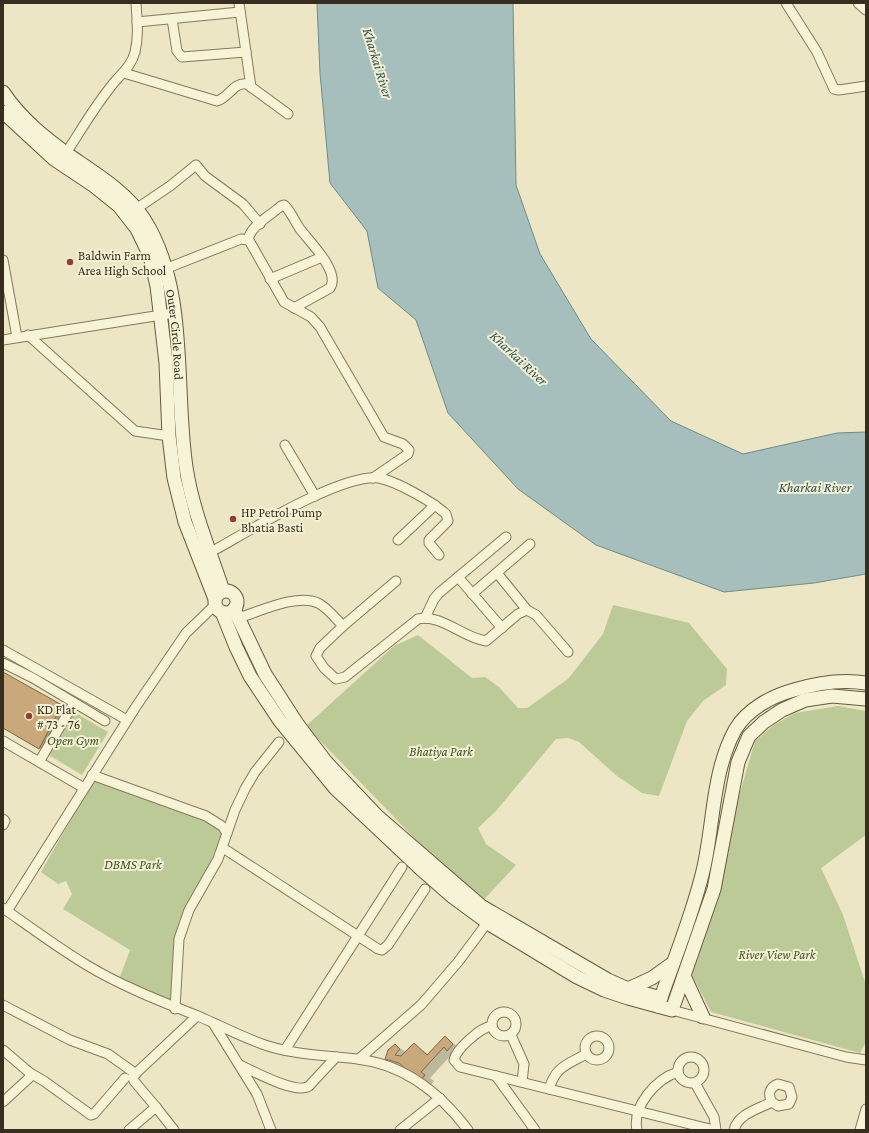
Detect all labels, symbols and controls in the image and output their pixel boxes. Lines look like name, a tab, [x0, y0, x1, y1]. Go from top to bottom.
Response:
water label: Kharkai River	[360, 26, 397, 101]
place label: Baldwin Farm Area High School	[78, 248, 167, 278]
marker: Baldwin Farm Area High School	[65, 257, 75, 267]
street label: Outer Circle Road	[163, 288, 187, 380]
water label: Kharkai River	[487, 327, 552, 389]
water label: Kharkai River	[779, 479, 852, 495]
place label: HP Petrol Pump Bhatia Basti	[241, 505, 322, 535]
marker: HP Petrol Pump Bhatia Basti	[228, 514, 238, 524]
place label: KD Flat # 73 - 76	[37, 702, 80, 732]
marker: KD Flat # 73 - 76	[24, 711, 34, 721]
park label: Open Gym	[47, 733, 99, 748]
park label: Bhatiya Park	[409, 744, 474, 759]
park label: DBMS Park	[104, 857, 163, 872]
park label: River View Park	[739, 947, 817, 962]

